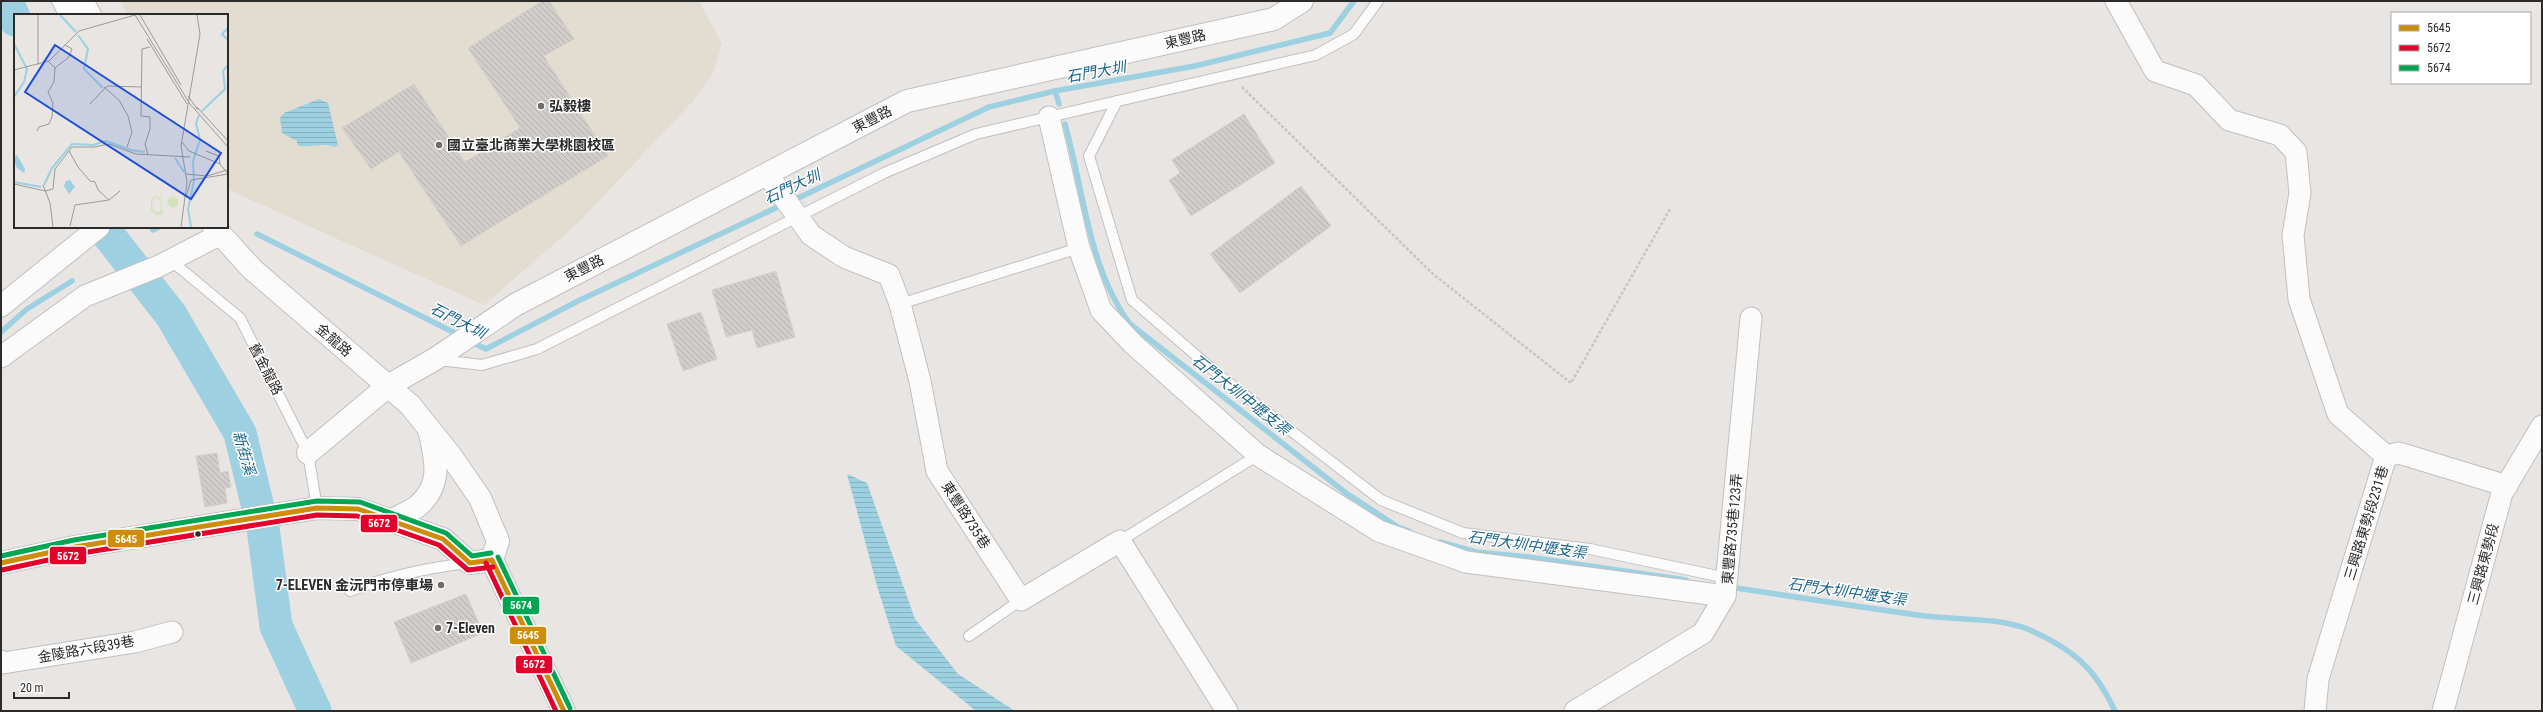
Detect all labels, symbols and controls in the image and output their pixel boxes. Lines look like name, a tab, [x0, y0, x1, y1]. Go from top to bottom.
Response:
legend	[2391, 12, 2531, 84]
inset map	[14, 14, 228, 228]
text: 5645	[2427, 21, 2451, 35]
street label: 東豐路	[1163, 26, 1207, 52]
text: 5672	[2427, 41, 2451, 55]
water label: 石門大圳	[1065, 58, 1129, 86]
text: 5674	[2427, 61, 2451, 75]
place label: 弘毅樓	[549, 98, 591, 114]
marker: 弘毅樓	[536, 101, 546, 111]
street label: 東豐路	[850, 102, 894, 136]
place label: 國立臺北商業大學桃園校區	[447, 137, 615, 153]
marker: 國立臺北商業大學桃園校區	[434, 140, 444, 150]
water label: 石門大圳	[761, 165, 825, 208]
street label: 東豐路	[562, 251, 606, 285]
water label: 石門大圳	[427, 299, 491, 344]
street label: 金龍路	[313, 320, 355, 360]
street label: 舊金龍路	[246, 340, 286, 398]
water label: 石門大圳中壢支渠	[1188, 351, 1295, 440]
water label: 新街溪	[229, 429, 259, 479]
street label: 三興路東勢段231巷	[2341, 464, 2391, 582]
street label: 東豐路735巷123弄	[1719, 473, 1745, 585]
street label: 東豐路735巷	[938, 478, 994, 552]
line badge: 5672	[360, 514, 398, 533]
text: 5672	[368, 517, 391, 530]
street label: 三興路東勢段	[2464, 521, 2502, 607]
water label: 石門大圳中壢支渠	[1466, 528, 1590, 563]
line badge: 5645	[107, 529, 145, 548]
unlabelled marker	[193, 529, 203, 539]
text: 5645	[115, 533, 138, 546]
line badge: 5672	[49, 546, 87, 565]
text: 5672	[57, 550, 80, 563]
water label: 石門大圳中壢支渠	[1786, 575, 1910, 610]
place label: 7-ELEVEN 金沅門市停車場	[276, 577, 433, 593]
marker: 7-ELEVEN 金沅門市停車場	[436, 580, 446, 590]
line badge: 5674	[502, 596, 540, 615]
text: 5674	[510, 599, 533, 612]
place label: 7-Eleven	[446, 620, 495, 636]
marker: 7-Eleven	[433, 623, 443, 633]
line badge: 5645	[509, 626, 547, 645]
text: 5645	[517, 629, 540, 642]
street label: 金陵路六段39巷	[36, 633, 136, 665]
line badge: 5672	[515, 655, 553, 674]
text: 5672	[523, 658, 546, 671]
scale bar	[14, 674, 69, 700]
text: 20 m	[20, 681, 44, 695]

